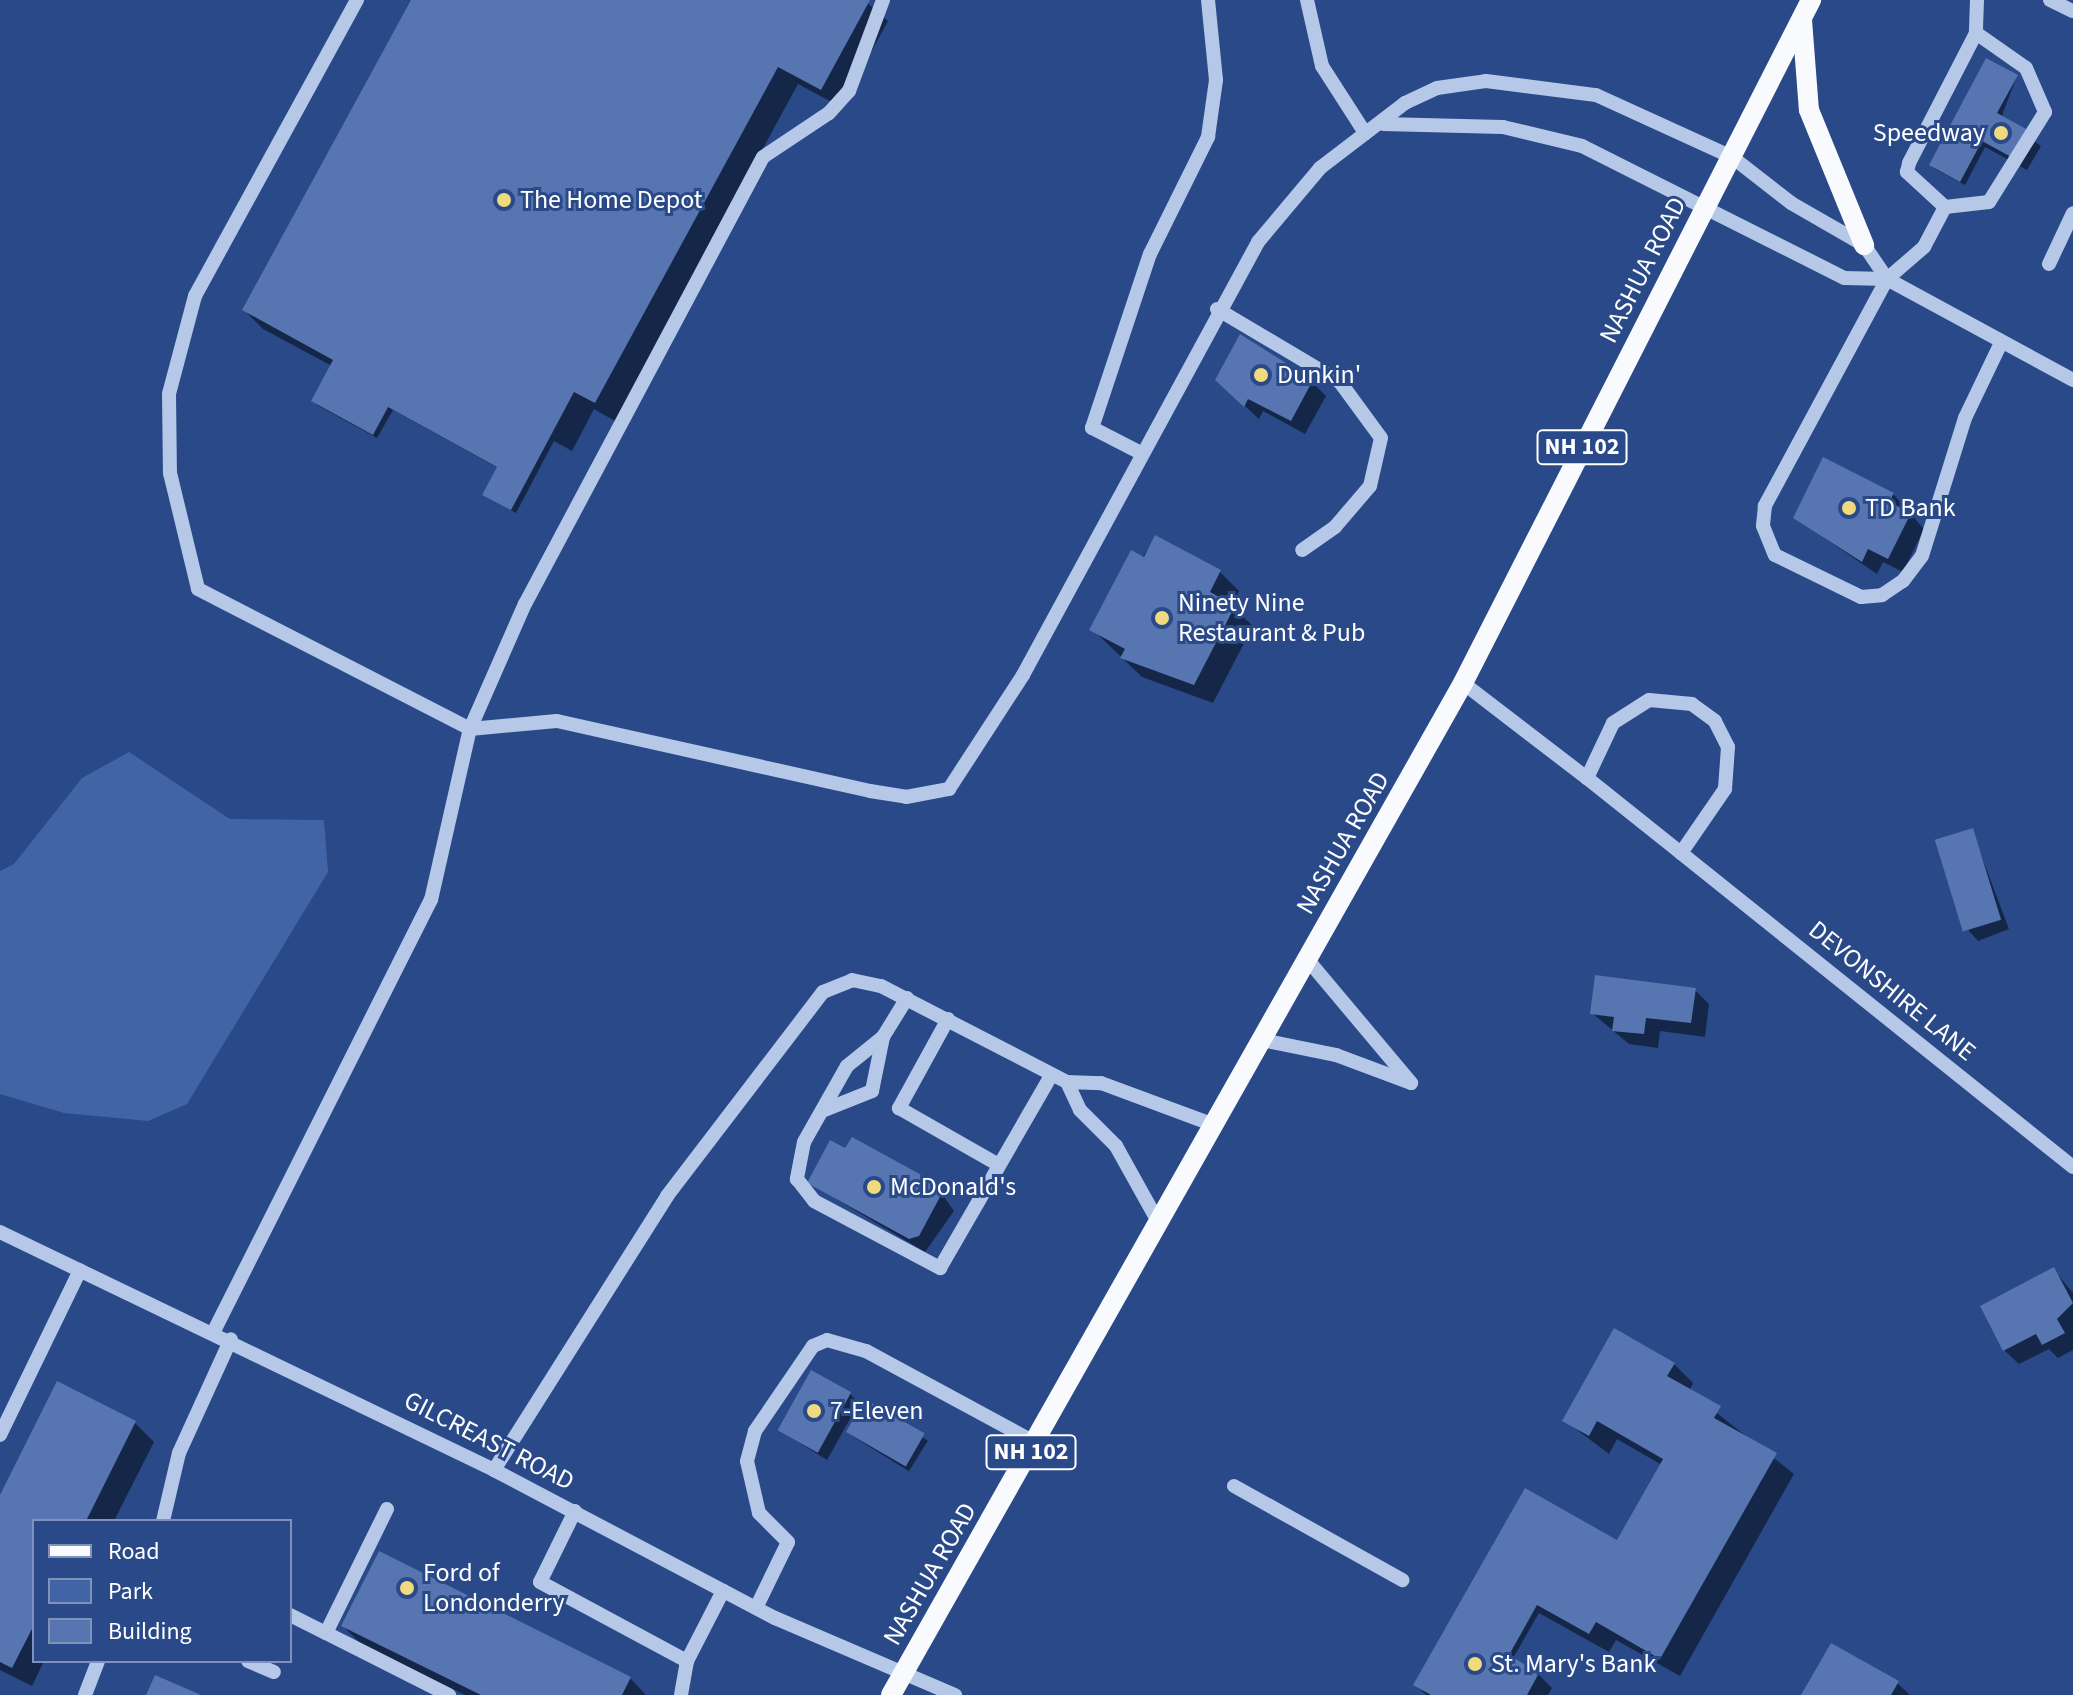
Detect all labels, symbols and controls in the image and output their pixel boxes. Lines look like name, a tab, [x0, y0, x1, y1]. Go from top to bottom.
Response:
place label: Speedway	[1873, 117, 1985, 149]
marker: Speedway	[1992, 124, 2010, 142]
place label: The Home Depot	[520, 184, 703, 216]
marker: The Home Depot	[495, 191, 513, 209]
street label: NASHUA ROAD	[1593, 192, 1693, 348]
place label: Dunkin'	[1277, 359, 1361, 391]
marker: Dunkin'	[1252, 366, 1270, 384]
road number: NH 102	[1536, 427, 1628, 467]
place label: TD Bank	[1865, 492, 1956, 524]
marker: TD Bank	[1840, 499, 1858, 517]
place label: Ninety Nine Restaurant & Pub	[1178, 587, 1365, 648]
marker: Ninety Nine Restaurant & Pub	[1153, 609, 1171, 627]
street label: NASHUA ROAD	[1290, 766, 1396, 920]
street label: DEVONSHIRE LANE	[1802, 914, 1982, 1068]
place label: McDonald's	[890, 1171, 1016, 1203]
marker: McDonald's	[865, 1178, 883, 1196]
street label: GILCREAST ROAD	[399, 1385, 579, 1497]
place label: 7-Eleven	[830, 1395, 924, 1427]
marker: 7-Eleven	[805, 1402, 823, 1420]
road number: NH 102	[985, 1432, 1077, 1472]
street label: NASHUA ROAD	[877, 1497, 983, 1651]
legend	[32, 1519, 292, 1663]
text: Road	[108, 1534, 160, 1569]
place label: Ford of Londonderry	[423, 1557, 565, 1618]
text: Park	[108, 1574, 153, 1609]
marker: Ford of Londonderry	[398, 1579, 416, 1597]
text: Building	[108, 1614, 192, 1649]
place label: St. Mary's Bank	[1491, 1648, 1656, 1680]
marker: St. Mary's Bank	[1466, 1655, 1484, 1673]

